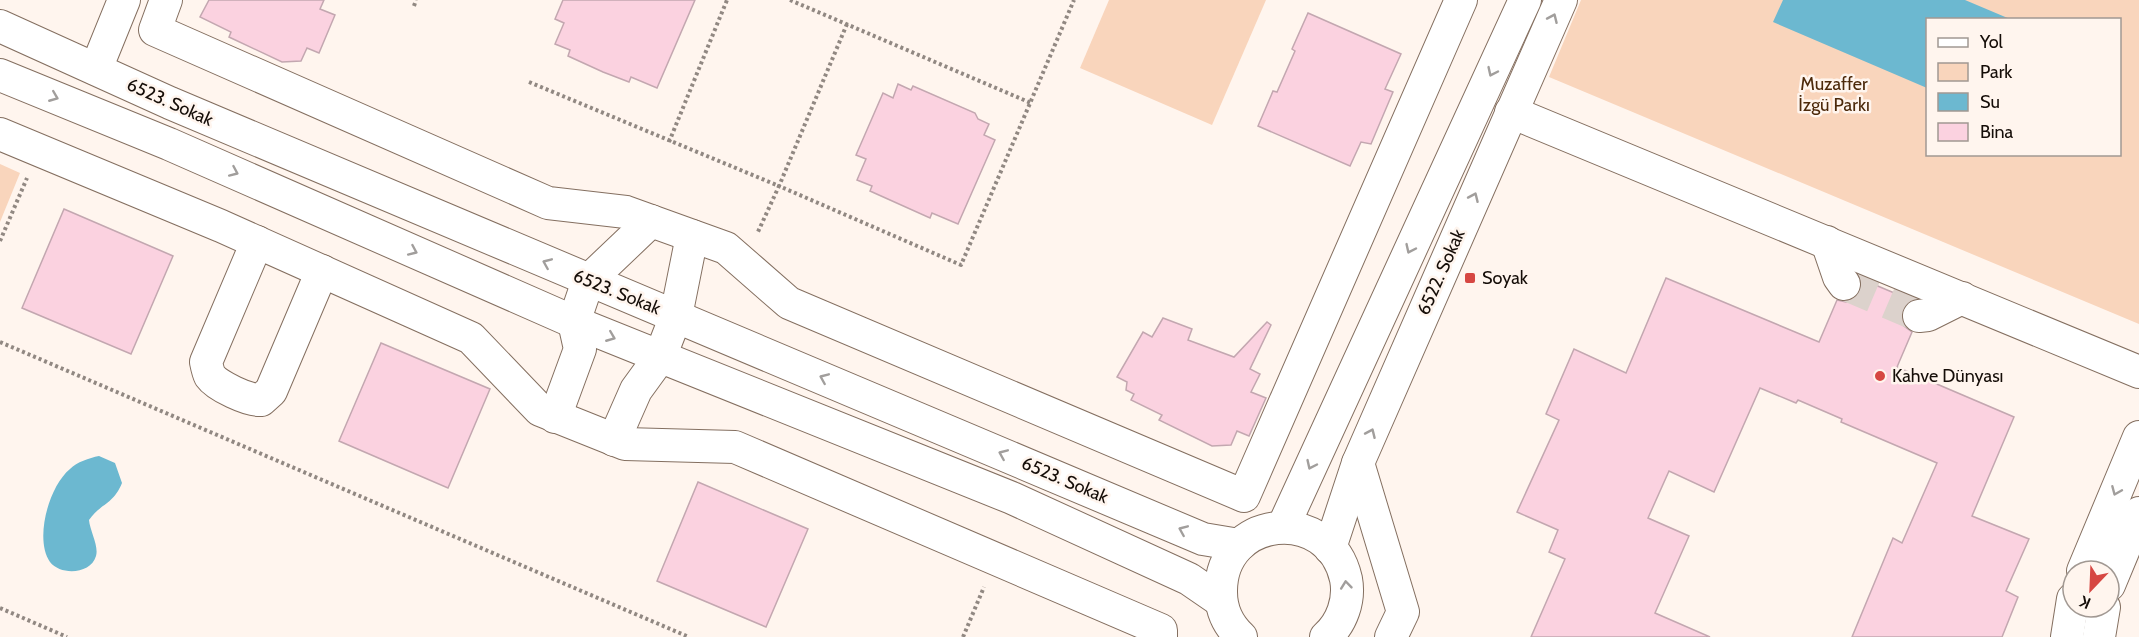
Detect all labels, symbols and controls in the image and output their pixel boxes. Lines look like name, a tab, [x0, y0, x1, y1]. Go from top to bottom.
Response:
one-way arrow	[1545, 14, 1557, 25]
legend	[1926, 18, 2121, 156]
text: Yol	[1979, 31, 2004, 53]
text: Park	[1980, 61, 2013, 83]
one-way arrow	[1487, 66, 1499, 77]
street label: 6523. Sokak	[123, 73, 217, 131]
park label: Muzaffer İzgü Parkı	[1798, 73, 1870, 116]
one-way arrow	[48, 90, 59, 102]
text: Su	[1980, 91, 2000, 113]
text: Bina	[1980, 121, 2014, 143]
one-way arrow	[228, 165, 239, 177]
one-way arrow	[1467, 192, 1479, 203]
street label: 6522. Sokak	[1412, 225, 1470, 318]
one-way arrow	[1406, 243, 1418, 254]
one-way arrow	[406, 244, 417, 256]
one-way arrow	[542, 258, 553, 270]
street label: 6523. Sokak	[570, 265, 665, 320]
place label: Soyak	[1482, 267, 1529, 289]
marker: Soyak	[1463, 271, 1477, 285]
one-way arrow	[604, 330, 615, 342]
place label: Kahve Dünyası	[1892, 365, 2003, 387]
marker: Kahve Dünyası	[1873, 369, 1887, 383]
one-way arrow	[819, 373, 830, 385]
one-way arrow	[1364, 428, 1376, 439]
one-way arrow	[999, 449, 1010, 461]
street label: 6523. Sokak	[1018, 452, 1113, 508]
one-way arrow	[1307, 458, 1319, 469]
one-way arrow	[2112, 485, 2124, 496]
one-way arrow	[1178, 525, 1189, 537]
north arrow	[2061, 559, 2121, 619]
one-way arrow	[1340, 580, 1352, 590]
text: K	[2077, 592, 2094, 613]

